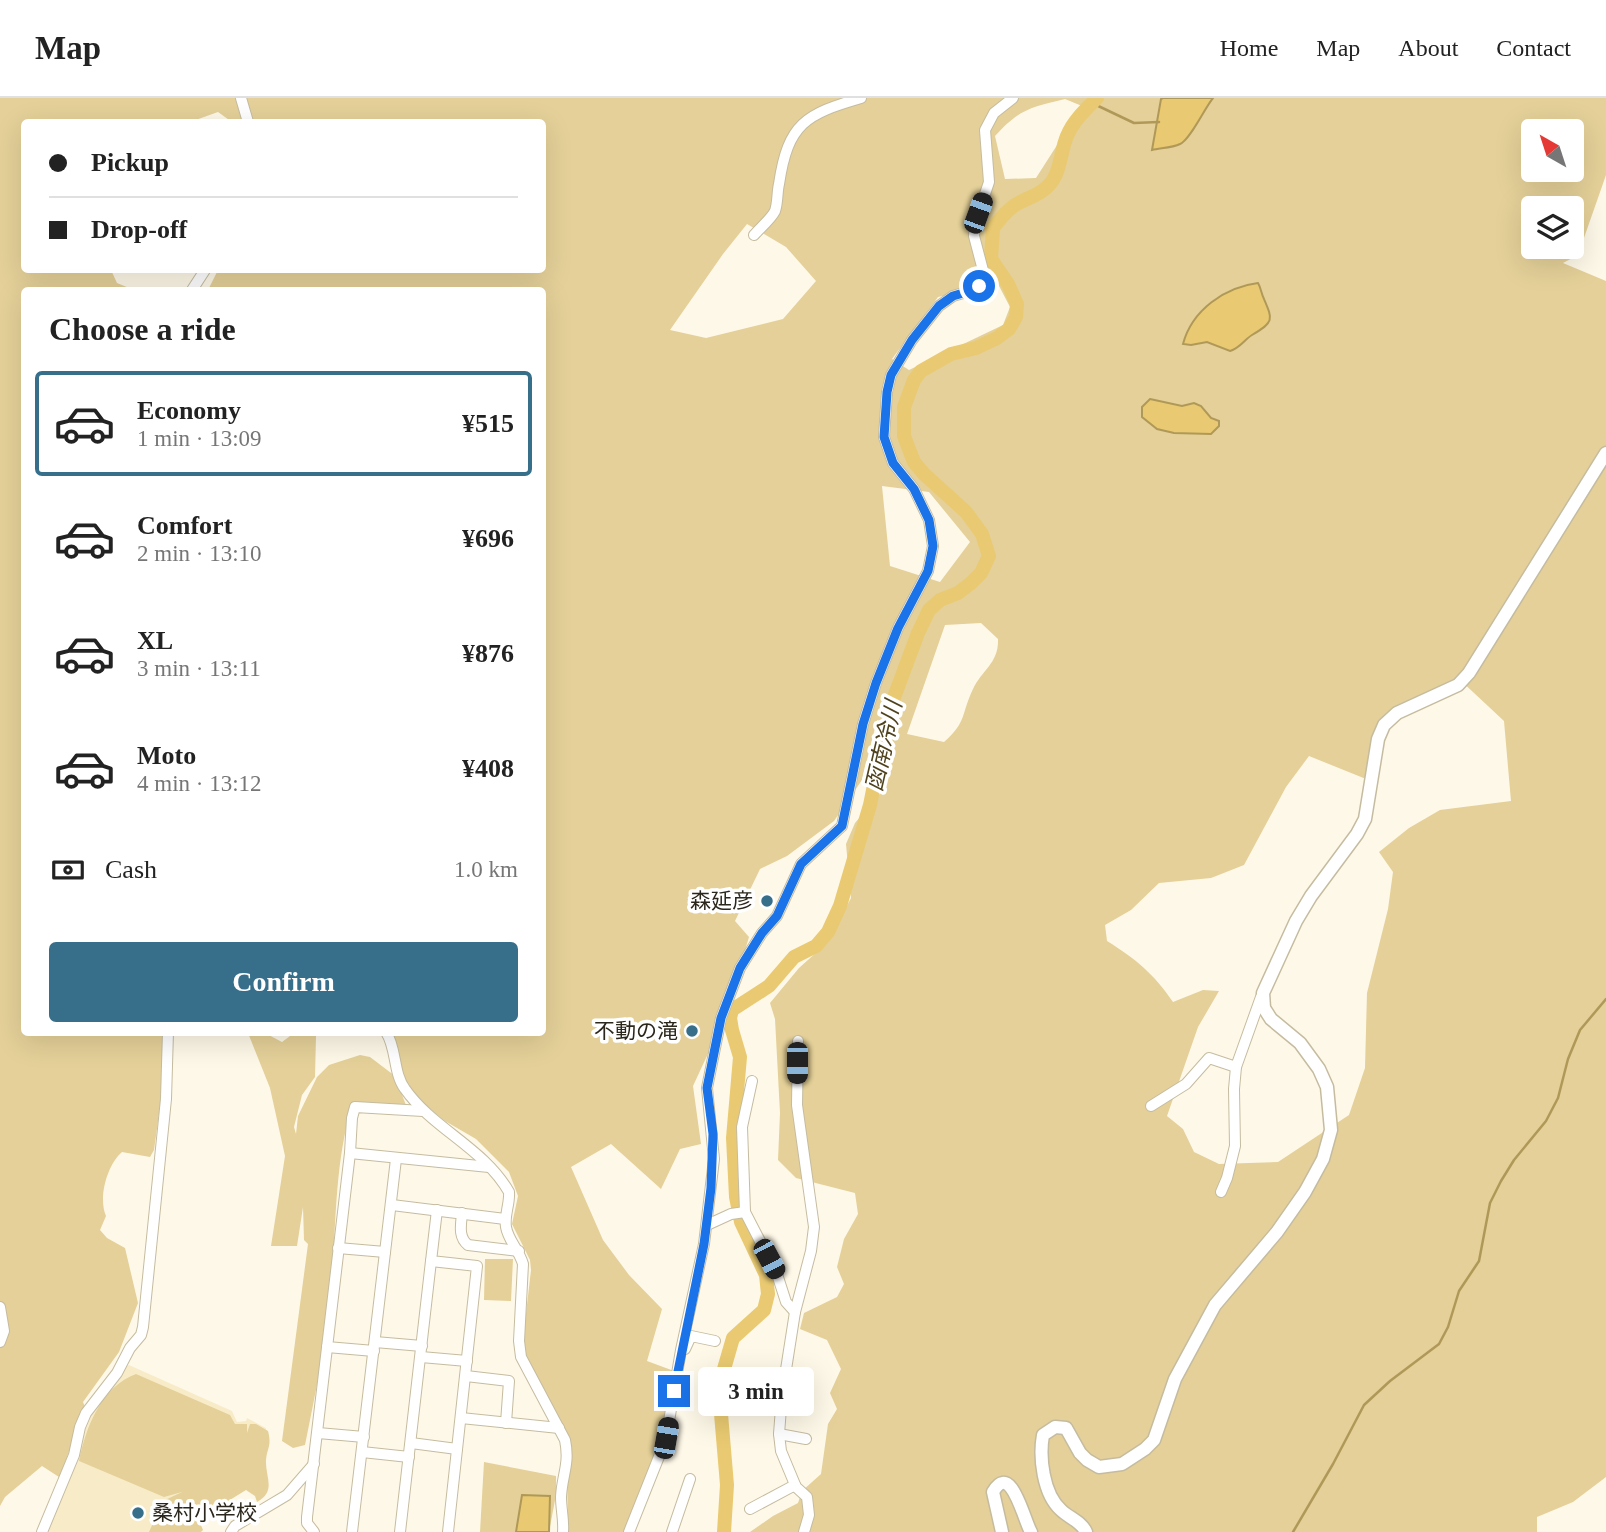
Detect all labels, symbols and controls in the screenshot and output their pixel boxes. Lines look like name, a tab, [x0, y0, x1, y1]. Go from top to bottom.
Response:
text: Map	[35, 30, 101, 66]
text: Home	[1220, 35, 1278, 61]
text: Map	[1316, 35, 1360, 61]
text: About	[1398, 35, 1458, 61]
text: Contact	[1496, 35, 1571, 61]
north arrow	[1521, 119, 1584, 182]
map controls	[1521, 119, 1584, 259]
text: Pickup	[91, 148, 169, 177]
car	[961, 190, 996, 236]
button: layers	[1521, 196, 1584, 259]
text: Drop-off	[91, 215, 187, 244]
route start	[963, 270, 995, 302]
text: Choose a ride	[49, 311, 236, 347]
icon: car	[53, 392, 116, 455]
text: Economy	[137, 396, 241, 425]
text: ¥515	[462, 409, 514, 438]
text: 1 min · 13:09	[137, 426, 262, 451]
icon: car	[53, 507, 116, 570]
text: Comfort	[137, 511, 232, 540]
text: ¥696	[462, 524, 514, 553]
text: 2 min · 13:10	[137, 541, 262, 566]
icon: car	[53, 622, 116, 685]
text: XL	[137, 626, 173, 655]
text: ¥876	[462, 639, 514, 668]
text: 3 min · 13:11	[137, 656, 261, 681]
water label: 函南冷川	[861, 695, 907, 794]
icon: car	[53, 737, 116, 800]
text: Moto	[137, 741, 196, 770]
text: ¥408	[462, 754, 514, 783]
text: 4 min · 13:12	[137, 771, 262, 796]
icon: cash	[49, 851, 87, 889]
text: Cash	[105, 855, 157, 884]
text: 1.0 km	[454, 857, 518, 882]
place label: 森延彦	[690, 889, 753, 913]
marker: 森延彦	[759, 893, 775, 909]
button: Confirm	[49, 942, 518, 1022]
place label: 不動の滝	[594, 1019, 678, 1043]
marker: 不動の滝	[684, 1023, 700, 1039]
car	[787, 1042, 808, 1084]
car	[750, 1236, 789, 1282]
callout: 3 min	[698, 1366, 814, 1416]
route end	[658, 1375, 690, 1407]
text: 3 min	[728, 1379, 784, 1404]
car	[653, 1415, 680, 1461]
place label: 桑村小学校	[152, 1501, 257, 1525]
marker: 桑村小学校	[130, 1505, 146, 1521]

